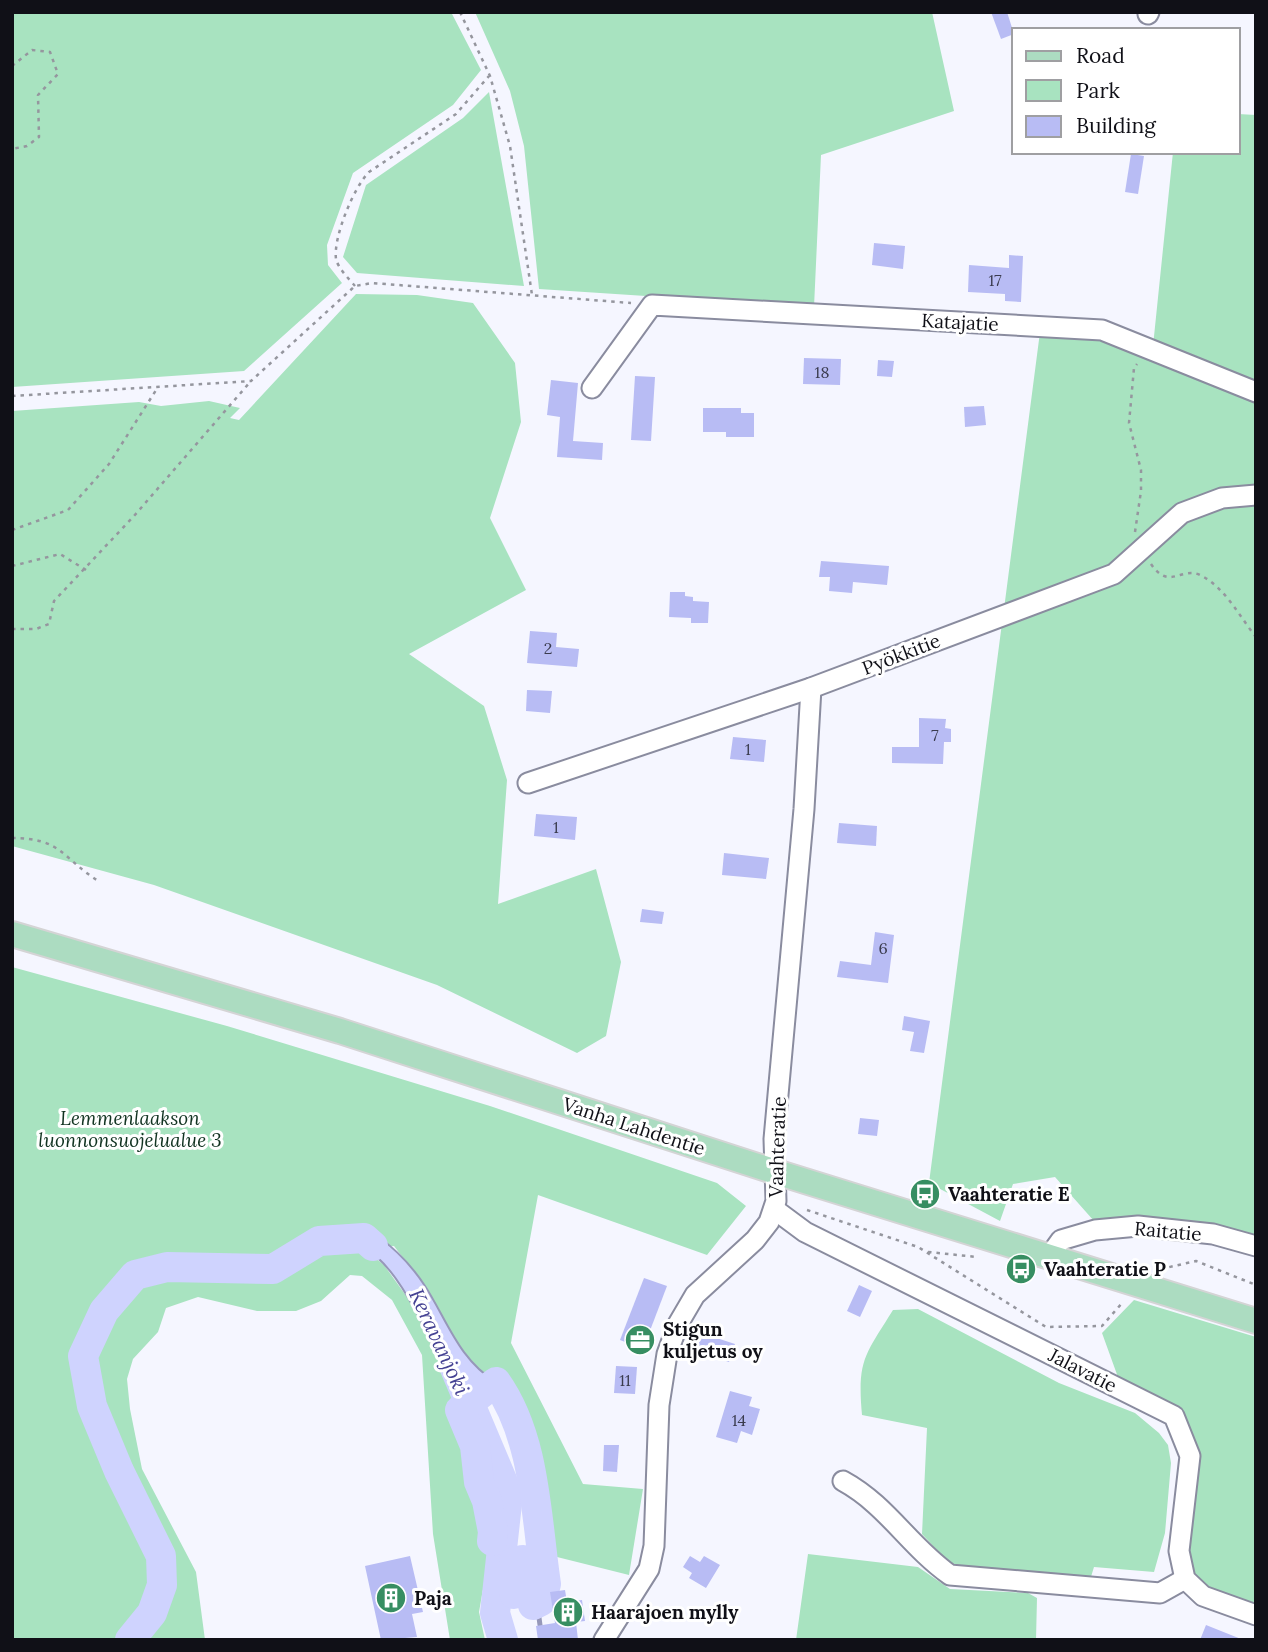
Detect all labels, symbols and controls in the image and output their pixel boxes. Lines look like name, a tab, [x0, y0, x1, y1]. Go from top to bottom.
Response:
legend	[1012, 28, 1240, 154]
text: Road	[1076, 42, 1125, 69]
text: Park	[1076, 77, 1120, 104]
text: Building	[1076, 112, 1156, 139]
house number: 17	[988, 270, 1002, 290]
street label: Katajatie	[921, 308, 999, 336]
house number: 18	[815, 362, 829, 382]
street label: Pyökkitie	[859, 628, 943, 680]
house number: 2	[544, 638, 552, 658]
house number: 7	[931, 725, 939, 745]
house number: 1	[745, 739, 751, 759]
house number: 1	[553, 817, 559, 837]
house number: 6	[878, 938, 888, 958]
street label: Vanha Lahdentie	[559, 1091, 708, 1160]
street label: Vaahteratie	[763, 1096, 791, 1199]
park label: Lemmenlaakson luonnonsuojelualue 3	[38, 1106, 222, 1152]
bus stop icon: Vaahteratie E	[908, 1177, 942, 1211]
place label: Vaahteratie E	[948, 1182, 1070, 1206]
street label: Raitatie	[1133, 1216, 1203, 1246]
bus stop icon: Vaahteratie P	[1004, 1252, 1038, 1286]
place label: Vaahteratie P	[1044, 1257, 1166, 1281]
water label: Keravanjoki	[403, 1284, 476, 1400]
place label: Stigun kuljetus oy	[663, 1317, 763, 1363]
office icon: Stigun kuljetus oy	[623, 1323, 657, 1357]
street label: Jalavatie	[1044, 1342, 1121, 1397]
house number: 11	[619, 1370, 631, 1390]
house number: 14	[732, 1410, 747, 1430]
building icon: Paja	[374, 1581, 408, 1615]
place label: Paja	[414, 1586, 452, 1610]
building icon: Haarajoen mylly	[551, 1595, 585, 1629]
place label: Haarajoen mylly	[591, 1600, 739, 1624]

